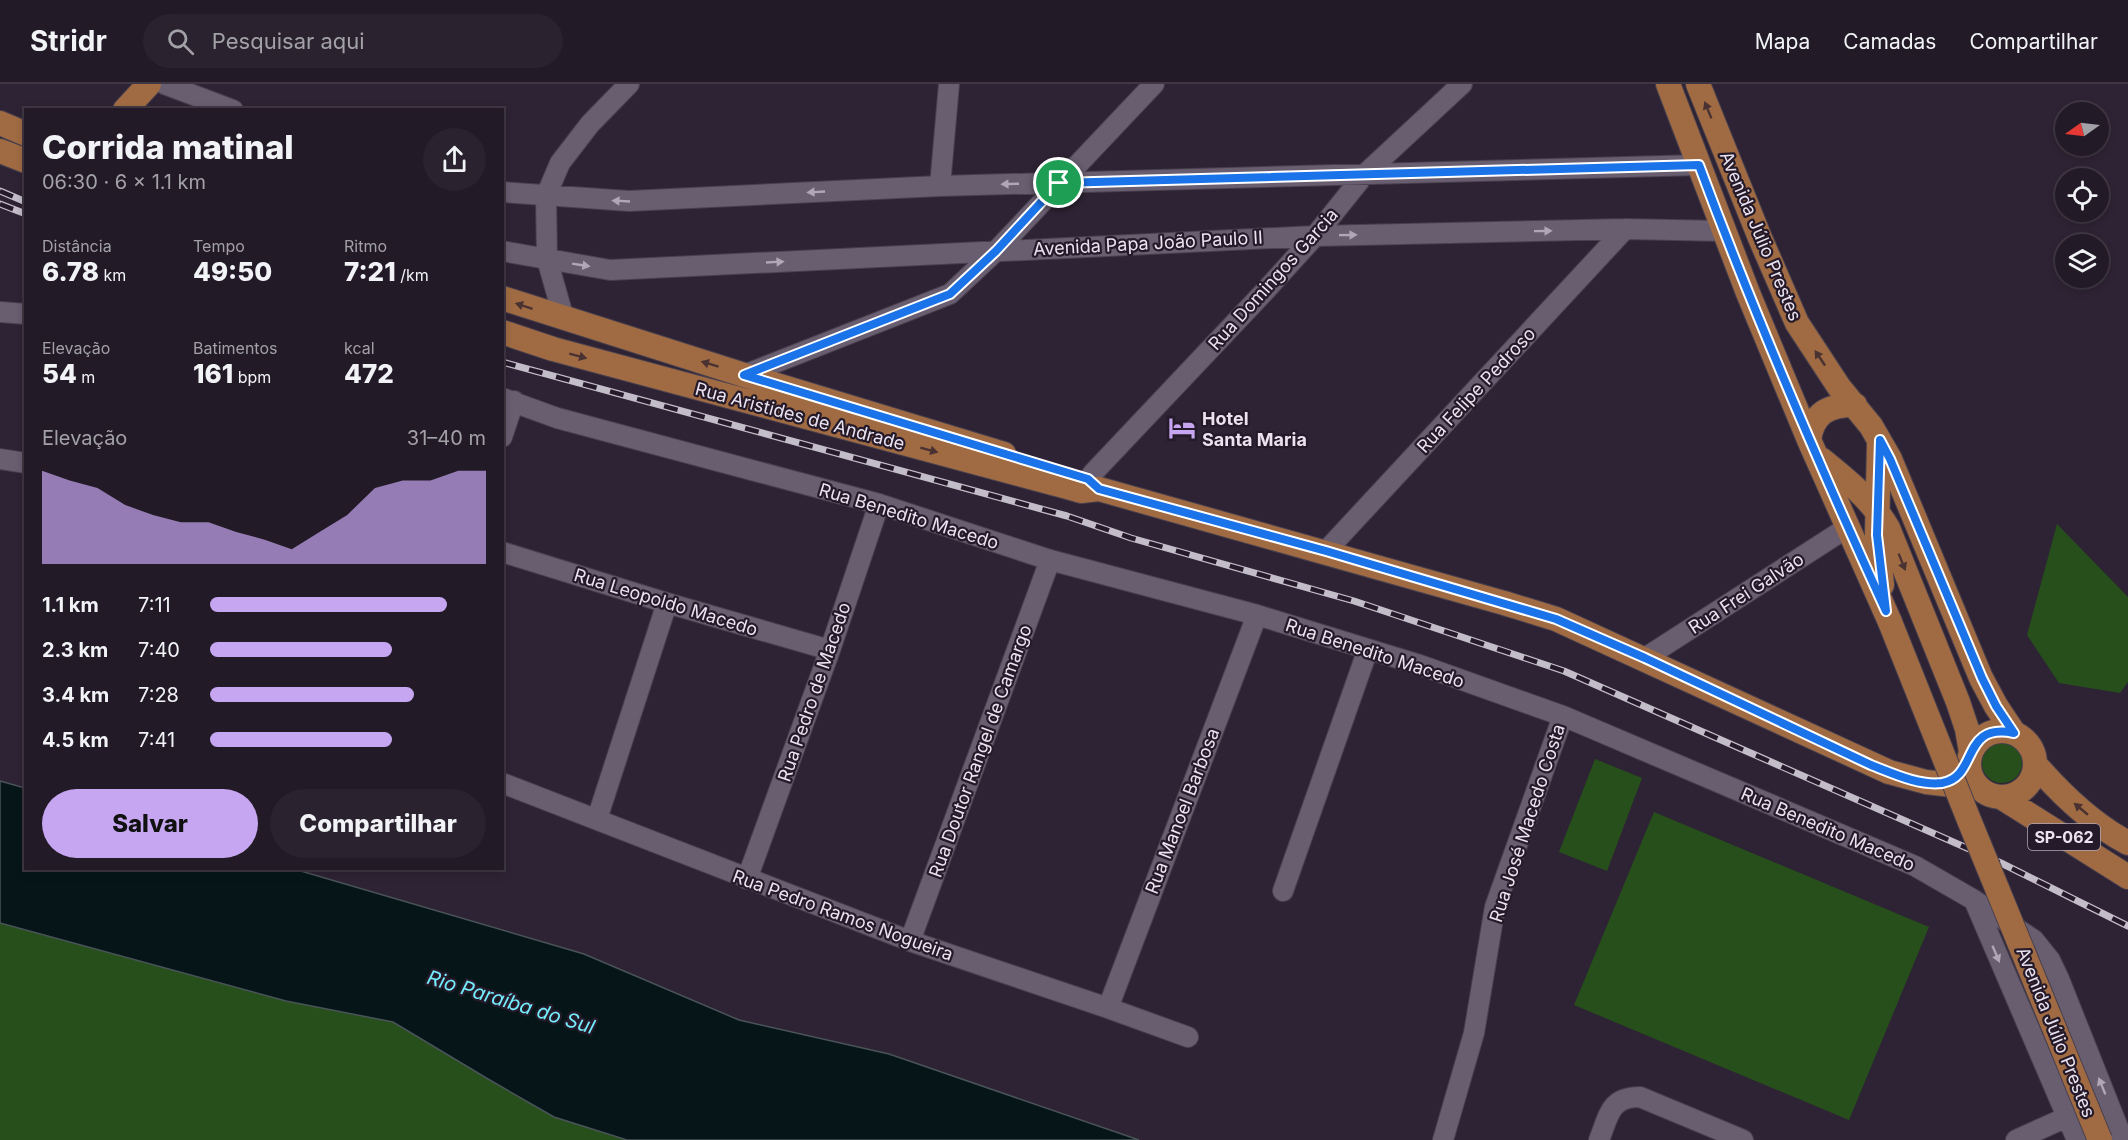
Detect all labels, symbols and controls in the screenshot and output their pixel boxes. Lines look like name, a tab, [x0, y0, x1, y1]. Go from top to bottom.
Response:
search box	[143, 14, 563, 68]
text: Stridr	[30, 24, 107, 58]
icon: search	[164, 25, 197, 58]
text: Pesquisar aqui	[212, 28, 365, 54]
text: Mapa	[1755, 29, 1810, 54]
text: Camadas	[1843, 29, 1936, 54]
text: Compartilhar	[1969, 29, 2098, 54]
one-way arrow	[1703, 101, 1712, 119]
north arrow	[2055, 102, 2109, 156]
map controls	[2055, 102, 2109, 288]
text: Corrida matinal	[42, 127, 294, 167]
button: share	[423, 128, 486, 191]
street label: Avenida Júlio Prestes	[1716, 148, 1806, 324]
pin	[1033, 157, 1084, 208]
icon: arrive	[1042, 166, 1075, 199]
button: locate	[2055, 168, 2109, 222]
text: 06:30 · 6 × 1.1 km	[42, 170, 206, 194]
one-way arrow	[1001, 179, 1020, 189]
one-way arrow	[806, 188, 825, 197]
one-way arrow	[611, 196, 630, 205]
street label: Rua Domingos Garcia	[1204, 204, 1342, 354]
street label: Avenida Papa João Paulo II	[1033, 226, 1263, 260]
one-way arrow	[1533, 226, 1552, 236]
one-way arrow	[1338, 230, 1357, 240]
button: layers	[2055, 234, 2109, 288]
text: Distância	[42, 236, 112, 256]
text: Tempo	[193, 236, 245, 256]
text: Ritmo	[344, 236, 387, 256]
text: 6.78	[42, 256, 99, 287]
text: 49:50	[193, 256, 272, 287]
text: 7:21	[344, 256, 396, 287]
one-way arrow	[766, 257, 785, 266]
one-way arrow	[571, 261, 590, 270]
text: km	[99, 265, 126, 285]
text: /km	[396, 265, 429, 285]
one-way arrow	[515, 300, 533, 310]
street label: Rua Felipe Pedroso	[1413, 323, 1539, 457]
text: Elevação	[42, 338, 110, 358]
text: Batimentos	[193, 338, 277, 358]
text: kcal	[344, 338, 375, 358]
one-way arrow	[1815, 350, 1826, 366]
one-way arrow	[569, 352, 587, 361]
text: 54	[42, 358, 77, 389]
text: 161	[193, 358, 233, 389]
text: 472	[344, 358, 394, 389]
one-way arrow	[701, 359, 719, 369]
text: m	[77, 367, 95, 387]
text: bpm	[233, 367, 271, 387]
street label: Rua Aristides de Andrade	[693, 378, 907, 454]
place label: Hotel Santa Maria	[1202, 408, 1307, 450]
hotel icon: Hotel Santa Maria	[1167, 413, 1197, 443]
text: Elevação	[42, 426, 127, 450]
text: 31–40 m	[407, 426, 486, 450]
one-way arrow	[920, 446, 938, 455]
street label: Rua Benedito Macedo	[817, 479, 1001, 553]
street label: Rua Frei Galvão	[1685, 548, 1807, 638]
one-way arrow	[1897, 554, 1907, 572]
street label: Rua Leopoldo Macedo	[572, 564, 760, 640]
text: 1.1 km	[42, 593, 99, 617]
text: 7:11	[138, 593, 171, 617]
street label: Rua Pedro de Macedo	[773, 600, 855, 784]
street label: Rua Benedito Macedo	[1283, 614, 1467, 692]
street label: Rua Doutor Rangel de Camargo	[924, 622, 1036, 880]
text: 2.3 km	[42, 638, 108, 662]
text: 7:40	[138, 638, 180, 662]
text: 3.4 km	[42, 683, 109, 707]
text: 7:28	[138, 683, 179, 707]
street label: Rua José Macedo Costa	[1485, 721, 1569, 925]
street label: Rua Manoel Barbosa	[1141, 725, 1223, 897]
text: 4.5 km	[42, 728, 109, 752]
text: 7:41	[138, 728, 175, 752]
street label: Rua Benedito Macedo	[1738, 783, 1918, 875]
button: Salvar	[42, 789, 258, 858]
button: Compartilhar	[270, 789, 486, 858]
one-way arrow	[2074, 803, 2089, 816]
road number: SP-062	[2028, 824, 2100, 850]
street label: Rua Pedro Ramos Nogueira	[730, 865, 956, 965]
street label: Avenida Júlio Prestes	[2012, 944, 2100, 1120]
one-way arrow	[1992, 945, 2001, 963]
water label: Rio Paraíba do Sul	[424, 965, 598, 1039]
one-way arrow	[2097, 1076, 2107, 1094]

